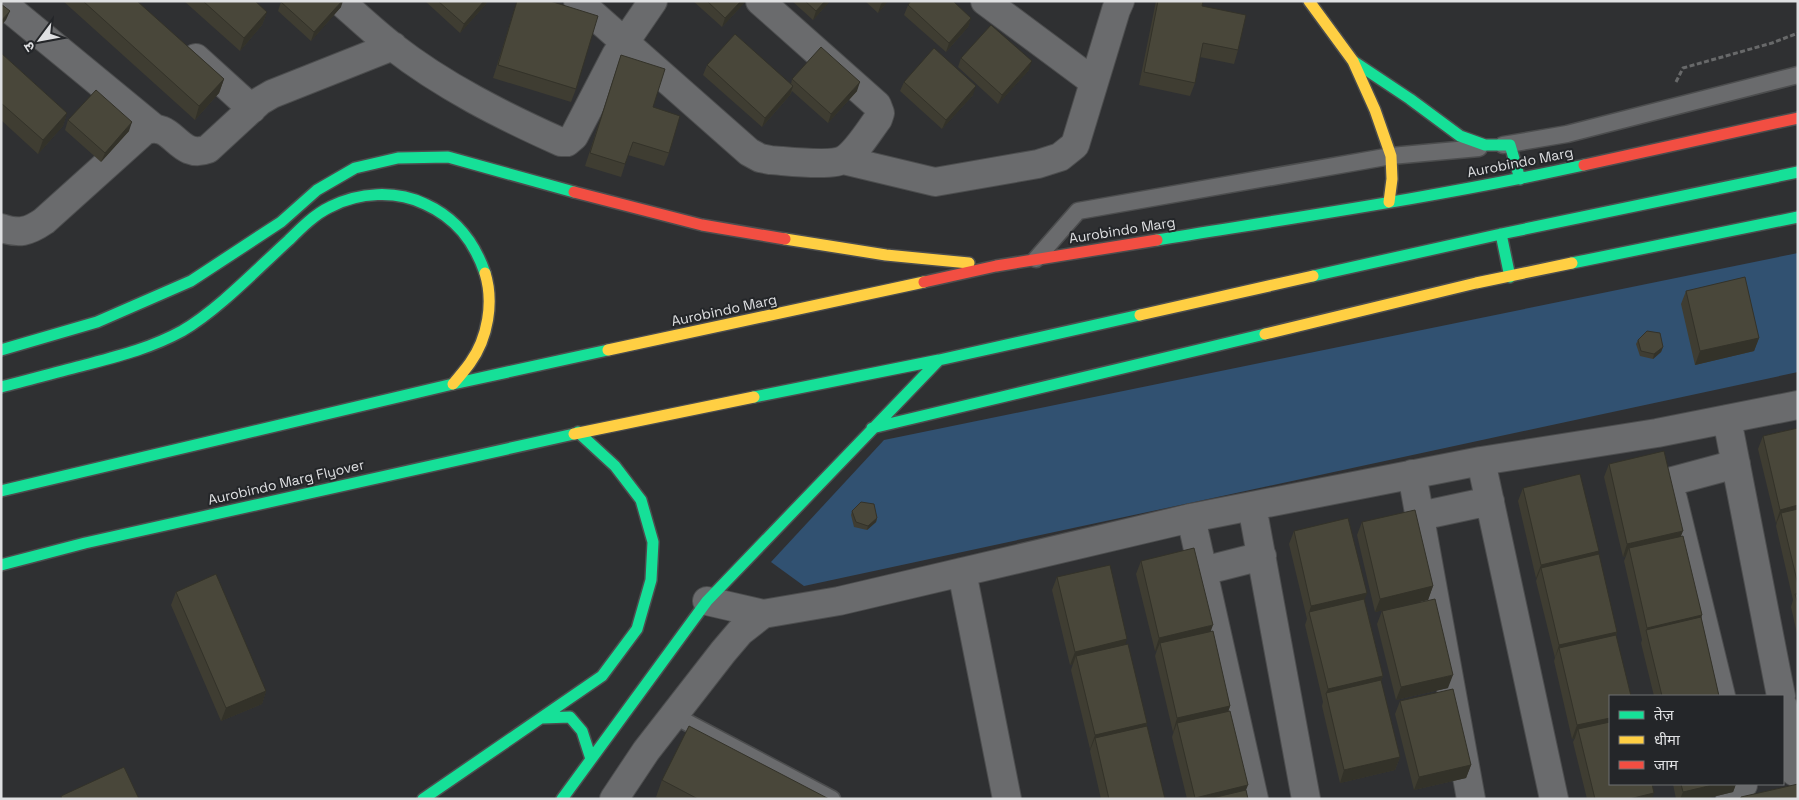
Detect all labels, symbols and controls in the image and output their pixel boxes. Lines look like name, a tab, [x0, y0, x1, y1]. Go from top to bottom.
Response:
north arrow	[15, 15, 65, 65]
text: उ	[19, 38, 39, 55]
street label: Aurobindo Marg	[1465, 143, 1575, 181]
street label: Aurobindo Marg	[1067, 213, 1177, 247]
street label: Aurobindo Marg	[670, 290, 778, 330]
street label: Aurobindo Marg Flyover	[206, 455, 366, 509]
legend	[1609, 695, 1784, 785]
text: तेज़	[1654, 705, 1675, 724]
text: धीमा	[1654, 730, 1681, 749]
text: जाम	[1654, 755, 1679, 774]

